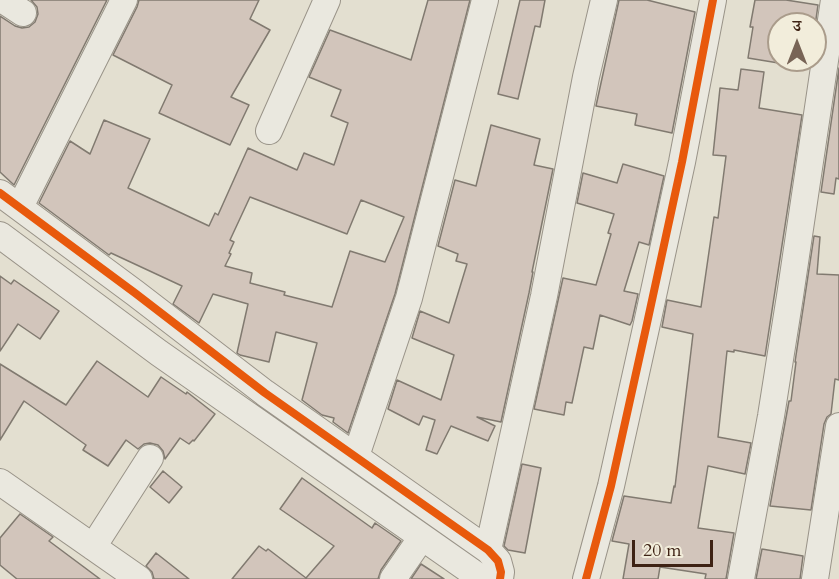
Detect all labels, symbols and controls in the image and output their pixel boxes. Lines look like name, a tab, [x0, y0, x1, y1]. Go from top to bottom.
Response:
north arrow	[767, 12, 827, 72]
text: उ	[793, 15, 801, 37]
scale bar	[635, 528, 716, 566]
text: 20 m	[643, 538, 682, 563]

